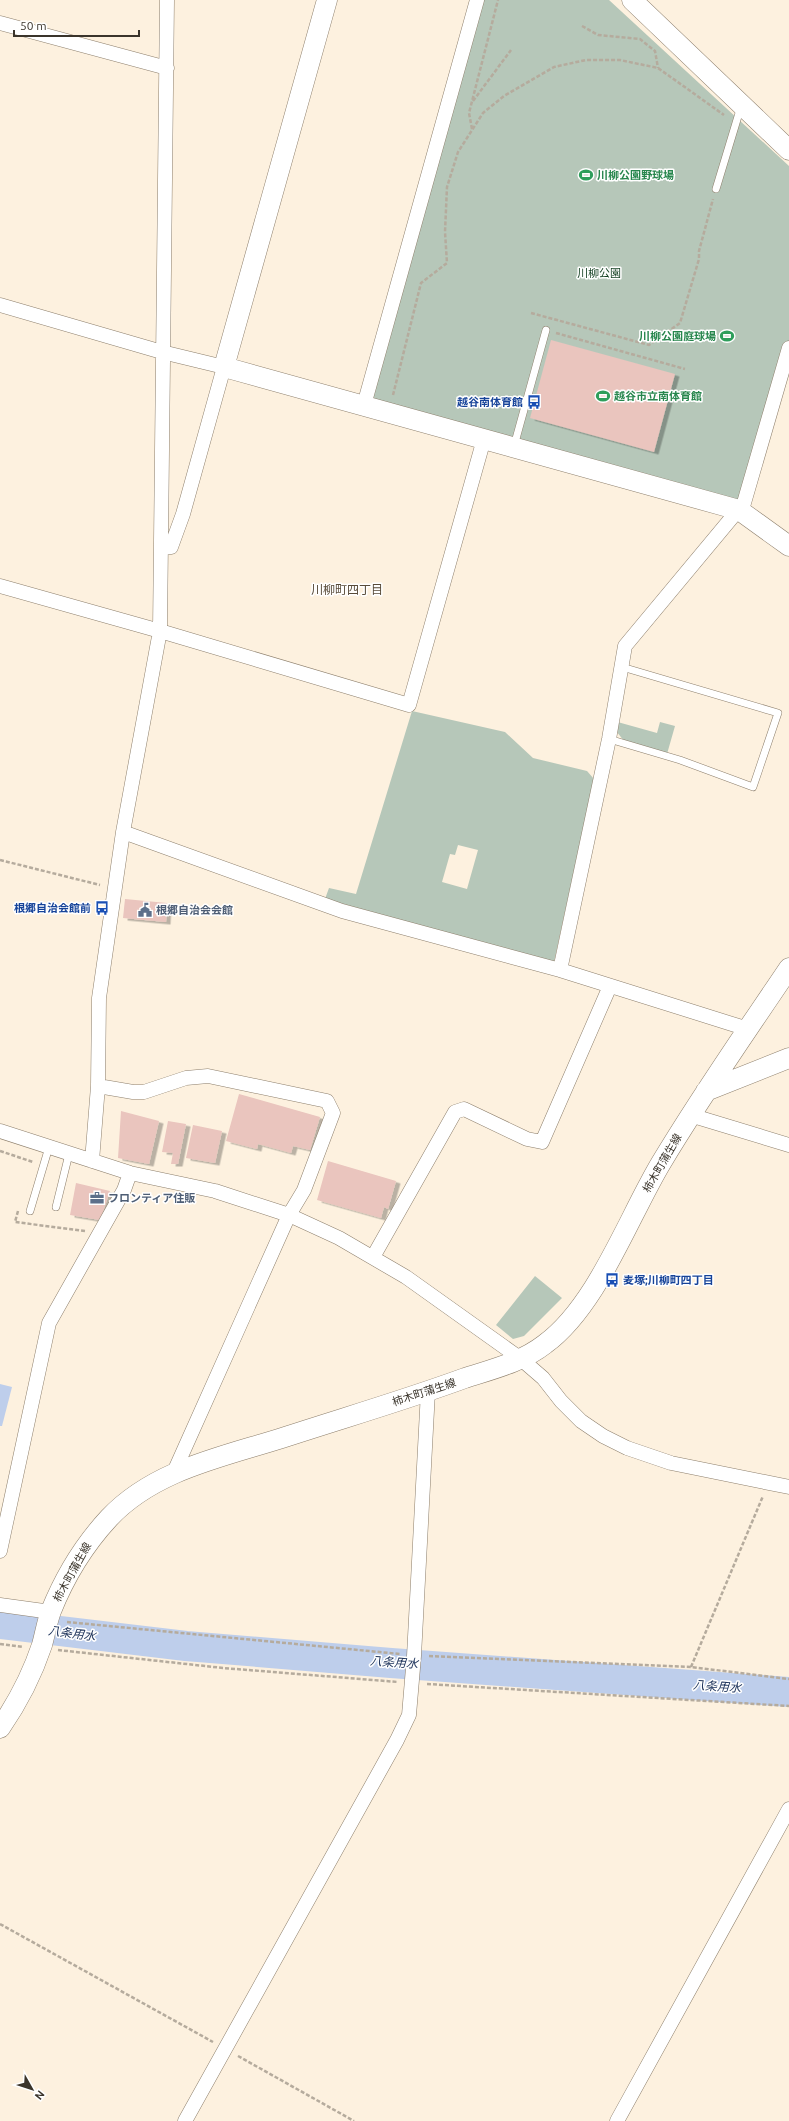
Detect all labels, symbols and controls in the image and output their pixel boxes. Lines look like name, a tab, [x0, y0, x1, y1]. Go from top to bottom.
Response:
scale bar	[14, 12, 139, 38]
text: 50 m	[20, 19, 47, 32]
sports icon: 川柳公園野球場	[578, 167, 594, 183]
place label: 川柳公園野球場	[597, 169, 674, 181]
park label: 川柳公園	[577, 267, 621, 279]
sports icon: 川柳公園庭球場	[719, 328, 735, 344]
place label: 川柳公園庭球場	[639, 330, 716, 342]
sports icon: 越谷市立南体育館	[595, 388, 611, 404]
place label: 越谷市立南体育館	[614, 390, 702, 402]
bus stop icon: 越谷南体育館	[526, 394, 542, 410]
place label: 越谷南体育館	[457, 396, 523, 408]
district label: 川柳町四丁目	[311, 583, 383, 596]
bus stop icon: 根郷自治会館前	[94, 900, 110, 916]
place label: 根郷自治会館前	[14, 902, 91, 914]
public building icon: 根郷自治会会館	[137, 902, 153, 918]
place label: 根郷自治会会館	[156, 904, 233, 916]
street label: 柿木町蒲生線	[640, 1131, 684, 1195]
office icon: フロンティア住販	[89, 1190, 105, 1206]
place label: フロンティア住販	[108, 1192, 195, 1204]
bus stop icon: 麦塚;川柳町四丁目	[604, 1272, 620, 1288]
place label: 麦塚;川柳町四丁目	[623, 1274, 714, 1286]
street label: 柿木町蒲生線	[391, 1376, 457, 1408]
street label: 柿木町蒲生線	[51, 1540, 93, 1604]
water label: 八条用水	[47, 1624, 99, 1643]
water label: 八条用水	[370, 1654, 420, 1670]
water label: 八条用水	[693, 1678, 743, 1694]
north arrow	[12, 2069, 52, 2109]
text: N	[33, 2088, 47, 2102]

